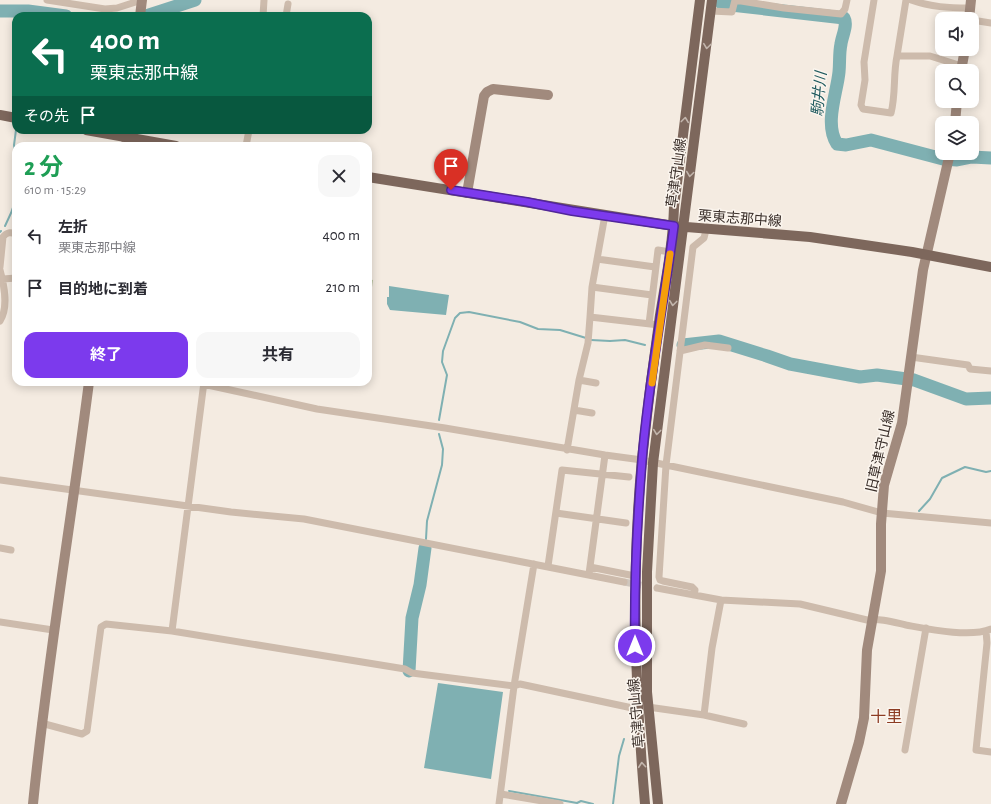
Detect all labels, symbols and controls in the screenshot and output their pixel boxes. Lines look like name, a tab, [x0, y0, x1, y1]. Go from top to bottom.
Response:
map controls	[935, 12, 979, 160]
button: sound	[935, 12, 979, 56]
text: 400 m	[90, 27, 160, 55]
icon: left	[24, 28, 76, 80]
one-way arrow	[703, 43, 712, 49]
button: search	[935, 64, 979, 108]
text: 栗東志那中線	[90, 65, 198, 83]
water label: 駒井川	[809, 69, 829, 117]
icon: arrive	[77, 104, 99, 126]
text: その先	[24, 109, 69, 124]
button: layers	[935, 116, 979, 160]
one-way arrow	[680, 117, 689, 124]
street label: 草津守山線	[664, 137, 689, 209]
pin	[434, 149, 468, 190]
button: close	[318, 155, 360, 197]
icon: arrive	[440, 155, 462, 177]
text: 2 分	[24, 156, 63, 180]
one-way arrow	[686, 171, 695, 178]
text: 610 m · 15:29	[24, 184, 86, 197]
street label: 栗東志那中線	[698, 208, 782, 229]
text: 左折	[58, 220, 88, 235]
icon: left	[24, 225, 46, 247]
text: 400 m	[322, 228, 360, 243]
text: 栗東志那中線	[58, 242, 136, 255]
icon: arrive	[24, 277, 46, 299]
text: 210 m	[326, 280, 360, 295]
text: 目的地に到着	[58, 282, 148, 297]
one-way arrow	[669, 300, 678, 306]
button: 終了	[24, 332, 188, 378]
button: 共有	[196, 332, 360, 378]
street label: 旧草津守山線	[864, 409, 897, 494]
one-way arrow	[652, 429, 661, 435]
position arrow	[614, 625, 656, 667]
street label: 草津守山線	[626, 677, 647, 748]
district label: 十里	[870, 709, 902, 725]
one-way arrow	[637, 762, 646, 768]

